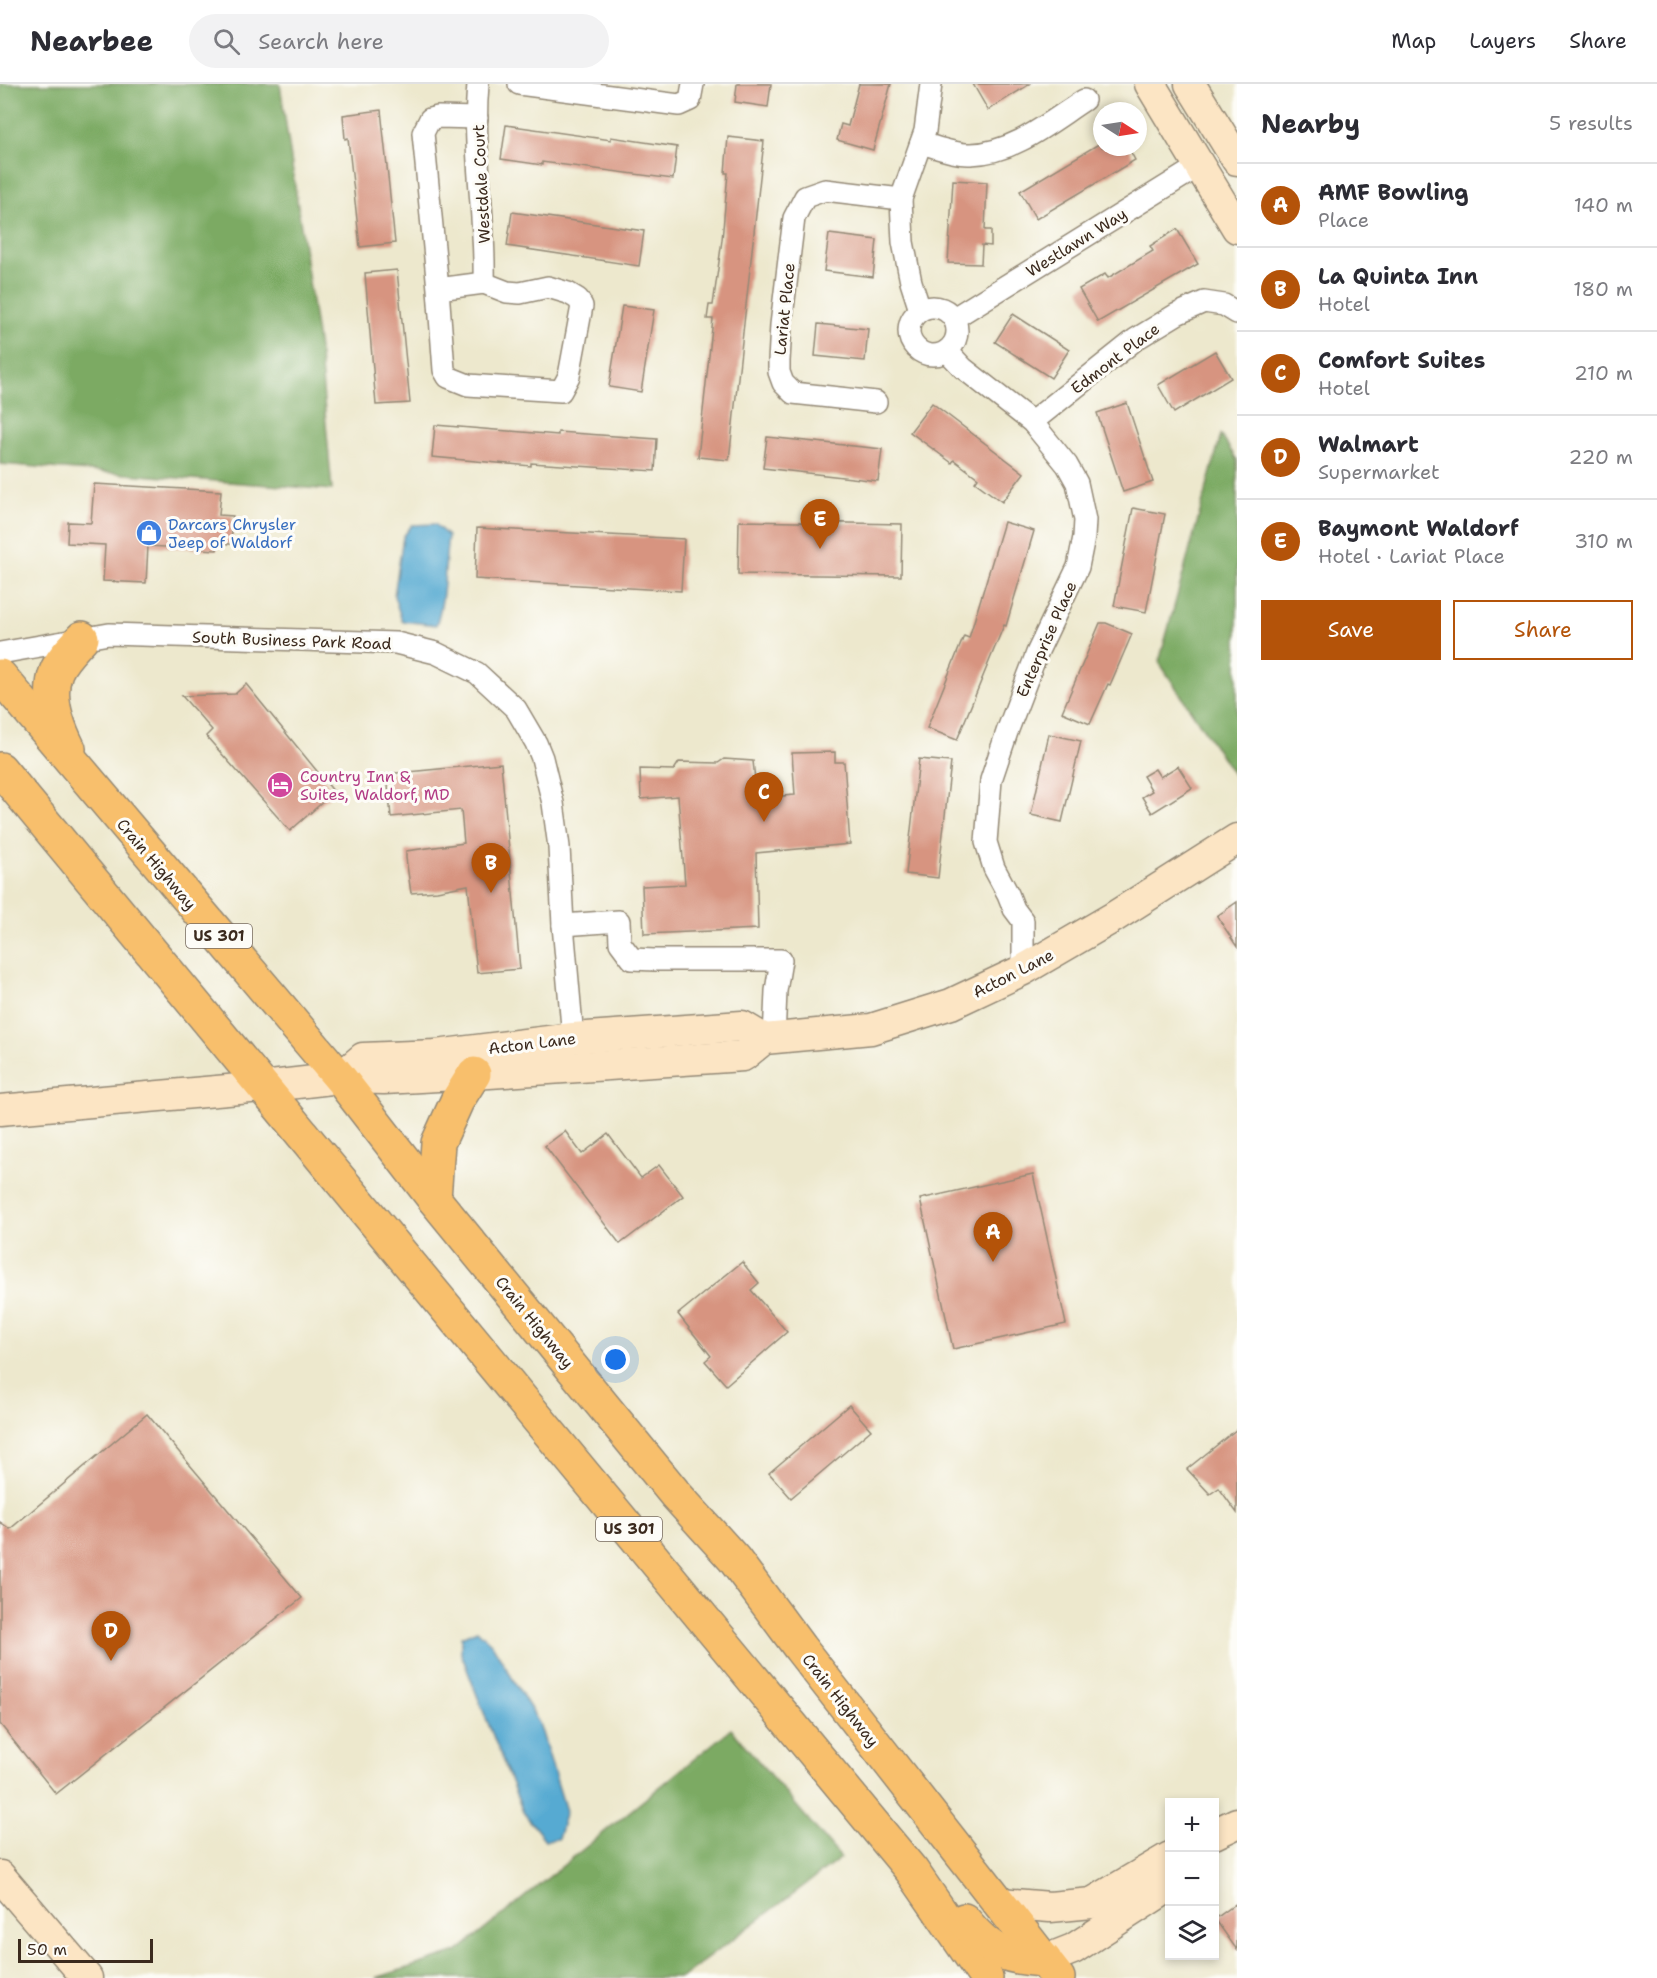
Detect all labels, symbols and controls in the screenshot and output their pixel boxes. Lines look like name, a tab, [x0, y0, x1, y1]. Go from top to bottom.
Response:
search box	[189, 14, 609, 68]
text: Nearbee	[30, 22, 153, 60]
icon: search	[210, 25, 243, 58]
text: Search here	[258, 27, 384, 56]
text: Map	[1391, 27, 1436, 55]
text: Layers	[1469, 27, 1536, 55]
text: Share	[1569, 27, 1627, 55]
north arrow	[1093, 102, 1147, 156]
text: Nearby	[1261, 106, 1360, 141]
text: 5 results	[1549, 110, 1633, 136]
street label: Westdale Court	[468, 124, 495, 244]
text: AMF Bowling	[1318, 178, 1469, 207]
text: A	[1273, 192, 1288, 218]
text: 140 m	[1574, 192, 1633, 218]
street label: Westlawn Way	[1022, 203, 1131, 282]
text: Place	[1318, 207, 1369, 233]
street label: Lariat Place	[769, 262, 800, 356]
text: La Quinta Inn	[1318, 262, 1478, 291]
text: B	[1274, 276, 1287, 302]
text: 180 m	[1573, 276, 1633, 302]
text: Hotel	[1318, 291, 1370, 317]
street label: Edmont Place	[1067, 318, 1164, 399]
text: Comfort Suites	[1318, 346, 1485, 375]
text: C	[1274, 360, 1287, 386]
text: 210 m	[1574, 360, 1633, 386]
text: Hotel	[1318, 375, 1370, 401]
text: Walmart	[1318, 430, 1419, 459]
text: D	[1273, 444, 1288, 470]
text: 220 m	[1569, 444, 1633, 470]
text: Supermarket	[1318, 459, 1440, 485]
pin: E	[800, 500, 840, 549]
place label: Darcars Chrysler Jeep of Waldorf	[168, 514, 296, 553]
text: Baymont Waldorf	[1318, 514, 1519, 543]
shop icon: Darcars Chrysler Jeep of Waldorf	[134, 518, 164, 548]
text: E	[1274, 528, 1287, 554]
text: 310 m	[1574, 528, 1633, 554]
text: Hotel · Lariat Place	[1318, 543, 1505, 569]
street label: Enterprise Place	[1011, 578, 1081, 700]
button: Save	[1261, 600, 1441, 660]
button: Share	[1453, 600, 1633, 660]
street label: South Business Park Road	[192, 627, 392, 654]
place label: Country Inn & Suites, Waldorf, MD	[300, 766, 450, 805]
hotel icon: Country Inn & Suites, Waldorf, MD	[265, 770, 295, 800]
pin: C	[744, 772, 783, 822]
street label: Crain Highway	[112, 814, 201, 914]
pin: B	[472, 844, 510, 893]
road number: US 301	[186, 924, 252, 948]
street label: Acton Lane	[969, 944, 1057, 1003]
street label: Acton Lane	[487, 1028, 577, 1059]
pin: A	[974, 1212, 1012, 1262]
street label: Crain Highway	[491, 1272, 578, 1373]
your location	[601, 1345, 630, 1374]
road number: US 301	[596, 1517, 662, 1541]
pin: D	[92, 1612, 130, 1661]
street label: Crain Highway	[798, 1649, 884, 1751]
map controls	[1165, 1798, 1219, 1960]
button: +	[1165, 1798, 1219, 1852]
button: −	[1165, 1852, 1219, 1906]
button: layers	[1165, 1906, 1219, 1960]
scale bar	[18, 1936, 153, 1964]
text: 50 m	[27, 1939, 67, 1960]

